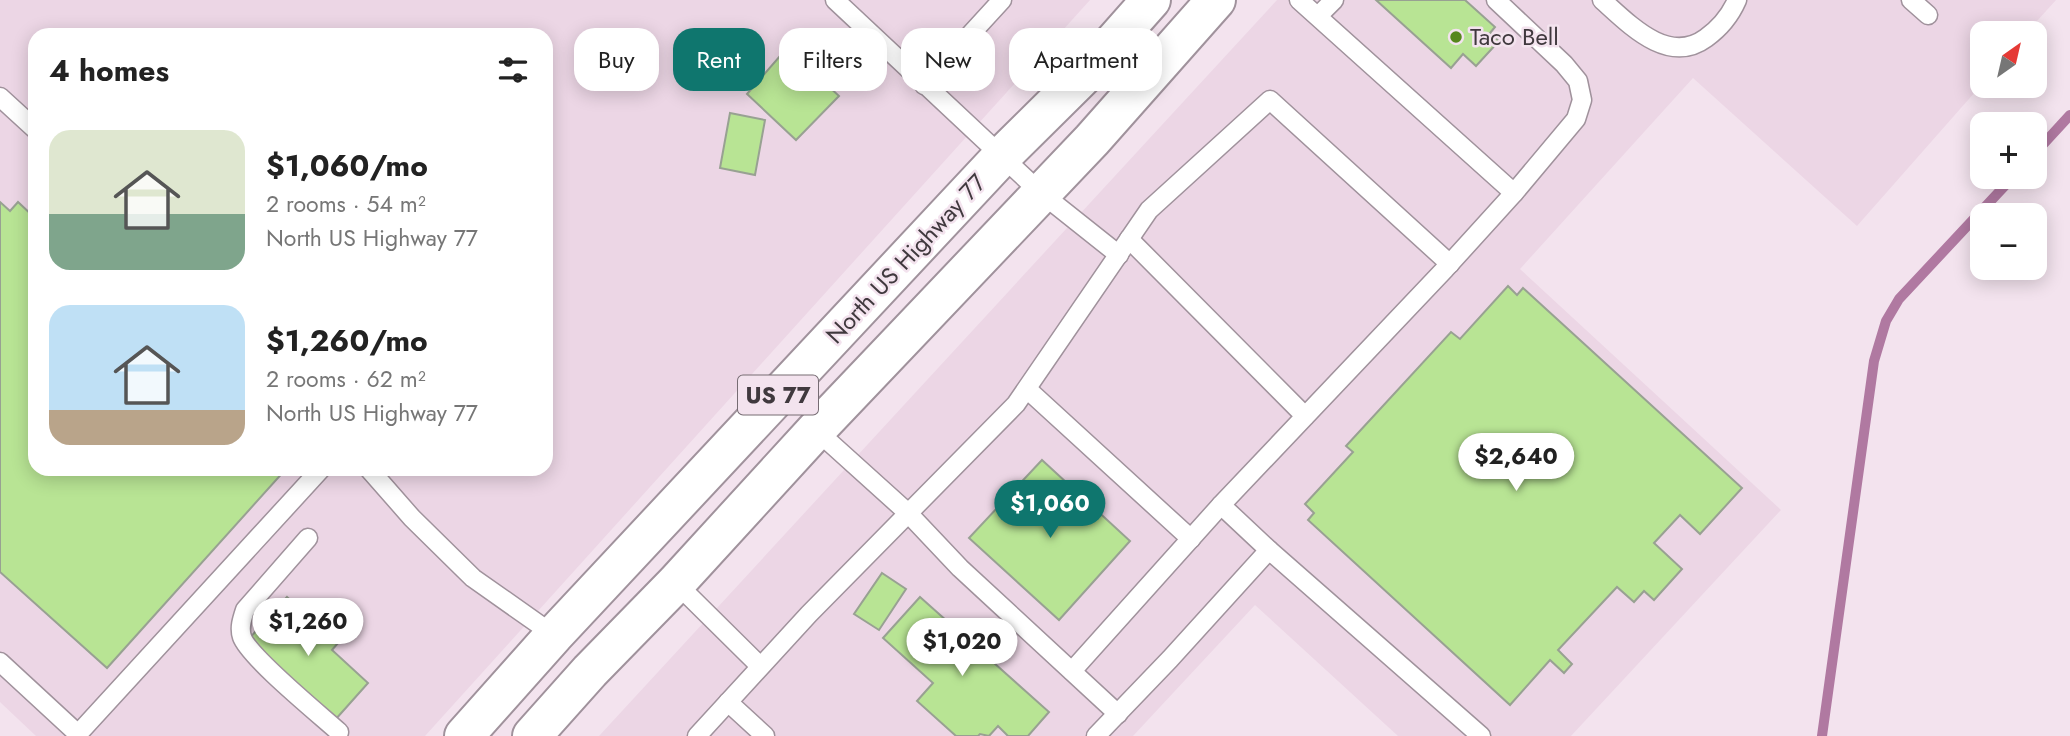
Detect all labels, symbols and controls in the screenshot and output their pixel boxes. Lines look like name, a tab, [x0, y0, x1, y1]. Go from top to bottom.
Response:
place label: Taco Bell	[1470, 19, 1559, 54]
north arrow	[1970, 21, 2048, 98]
map controls	[1970, 21, 2047, 280]
chip: Buy	[574, 28, 659, 91]
chip: Rent	[673, 28, 765, 91]
chip: Filters	[779, 28, 887, 91]
chip: New	[901, 28, 995, 91]
chip: Apartment	[1009, 28, 1162, 91]
marker: Taco Bell	[1448, 29, 1464, 45]
text: 4 homes	[49, 49, 169, 92]
icon: filters	[494, 51, 532, 89]
button: +	[1970, 112, 2047, 189]
text: $1,060/mo	[266, 144, 428, 187]
icon: home	[105, 158, 189, 242]
street label: North US Highway 77	[817, 166, 994, 351]
text: 2 rooms · 54 m²	[266, 187, 426, 221]
button: −	[1970, 203, 2047, 280]
text: North US Highway 77	[266, 221, 478, 255]
text: $1,260/mo	[266, 319, 428, 362]
icon: home	[105, 333, 189, 417]
text: 2 rooms · 62 m²	[266, 362, 426, 396]
road number: US 77	[738, 376, 818, 414]
text: North US Highway 77	[266, 396, 478, 430]
pin: $2,640	[1459, 434, 1573, 493]
text: $2,640	[1474, 439, 1558, 473]
pin: $1,060	[993, 480, 1107, 540]
text: $1,060	[1010, 486, 1090, 520]
pin: $1,260	[251, 598, 365, 658]
text: $1,260	[268, 604, 348, 638]
pin: $1,020	[905, 618, 1019, 678]
text: $1,020	[922, 624, 1002, 658]

